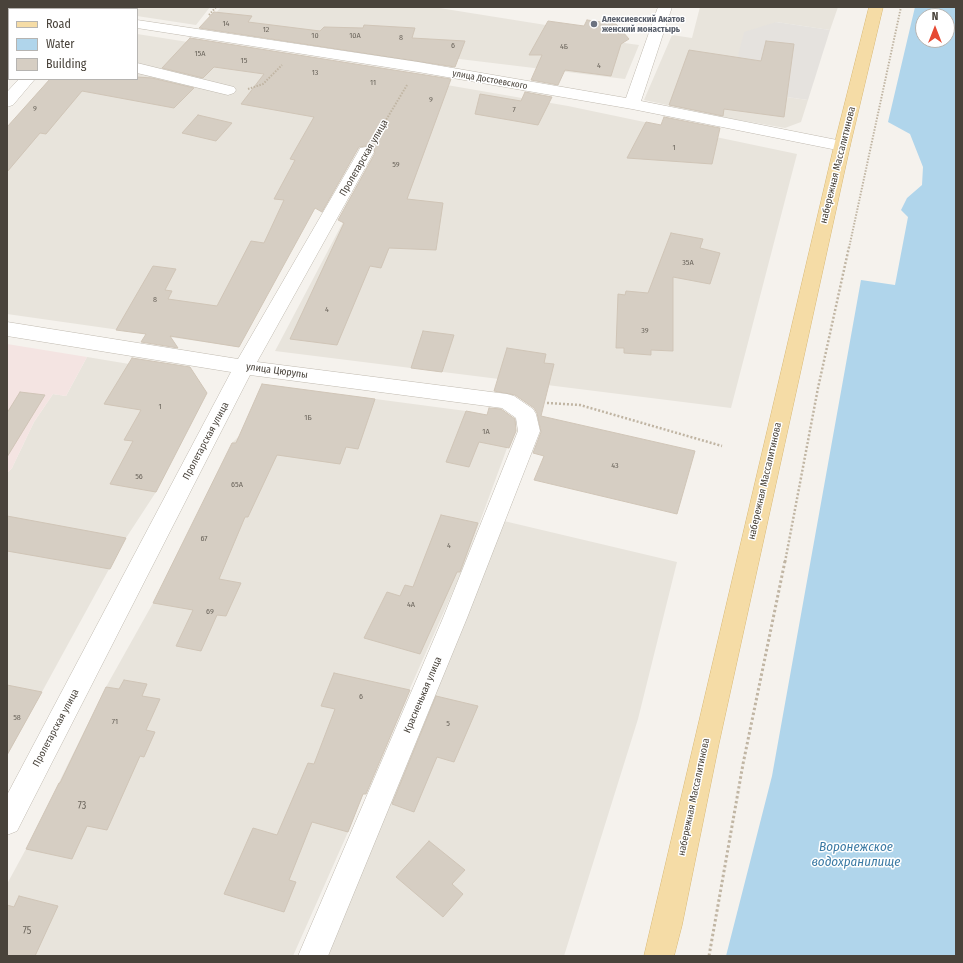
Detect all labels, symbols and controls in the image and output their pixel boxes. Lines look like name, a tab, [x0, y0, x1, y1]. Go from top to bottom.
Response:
legend	[8, 8, 138, 80]
north arrow	[915, 8, 955, 48]
text: N	[932, 10, 938, 23]
place label: Алексиевский Акатов женский монастырь	[602, 14, 685, 35]
text: Road	[46, 17, 71, 31]
house number: 14	[223, 19, 229, 29]
marker: Алексиевский Акатов женский монастырь	[589, 19, 599, 29]
house number: 12	[263, 25, 269, 35]
house number: 10	[311, 31, 319, 41]
house number: 10А	[349, 31, 361, 41]
house number: 8	[399, 33, 403, 43]
text: Water	[46, 37, 74, 51]
house number: 6	[451, 41, 455, 51]
house number: 4Б	[560, 42, 568, 52]
house number: 15А	[195, 49, 205, 59]
house number: 15	[241, 56, 247, 66]
text: Building	[46, 57, 86, 71]
house number: 4	[597, 61, 601, 71]
house number: 13	[312, 68, 318, 78]
street label: улица Достоевского	[452, 68, 528, 92]
house number: 11	[370, 78, 376, 88]
house number: 9	[429, 95, 433, 105]
house number: 9	[33, 104, 37, 114]
house number: 7	[512, 105, 516, 115]
street label: набережная Массалитинова	[818, 105, 858, 225]
street label: Пролетарская улица	[337, 118, 391, 198]
house number: 1	[672, 143, 676, 153]
house number: 59	[392, 160, 400, 170]
house number: 35А	[682, 258, 694, 268]
house number: 8	[153, 295, 157, 305]
house number: 4	[325, 305, 329, 315]
house number: 39	[641, 326, 649, 336]
street label: улица Цюрупы	[245, 361, 309, 381]
street label: Пролетарская улица	[180, 400, 232, 482]
house number: 1	[158, 402, 162, 412]
house number: 1Б	[304, 413, 312, 423]
street label: набережная Массалитинова	[746, 421, 784, 541]
house number: 1А	[482, 427, 490, 437]
house number: 43	[611, 461, 619, 471]
house number: 56	[135, 472, 143, 482]
house number: 65А	[231, 480, 243, 490]
house number: 67	[200, 534, 208, 544]
house number: 4	[447, 541, 451, 551]
house number: 4А	[407, 600, 415, 610]
house number: 69	[206, 607, 214, 617]
street label: Красненькая улица	[401, 655, 445, 735]
street label: Пролетарская улица	[30, 687, 82, 769]
house number: 6	[359, 692, 363, 702]
house number: 58	[13, 713, 21, 723]
house number: 71	[112, 717, 118, 727]
house number: 5	[446, 719, 450, 729]
street label: набережная Массалитинова	[676, 737, 712, 857]
house number: 73	[78, 800, 86, 812]
water label: Воронежское водохранилище	[812, 839, 900, 870]
house number: 75	[23, 925, 31, 937]

